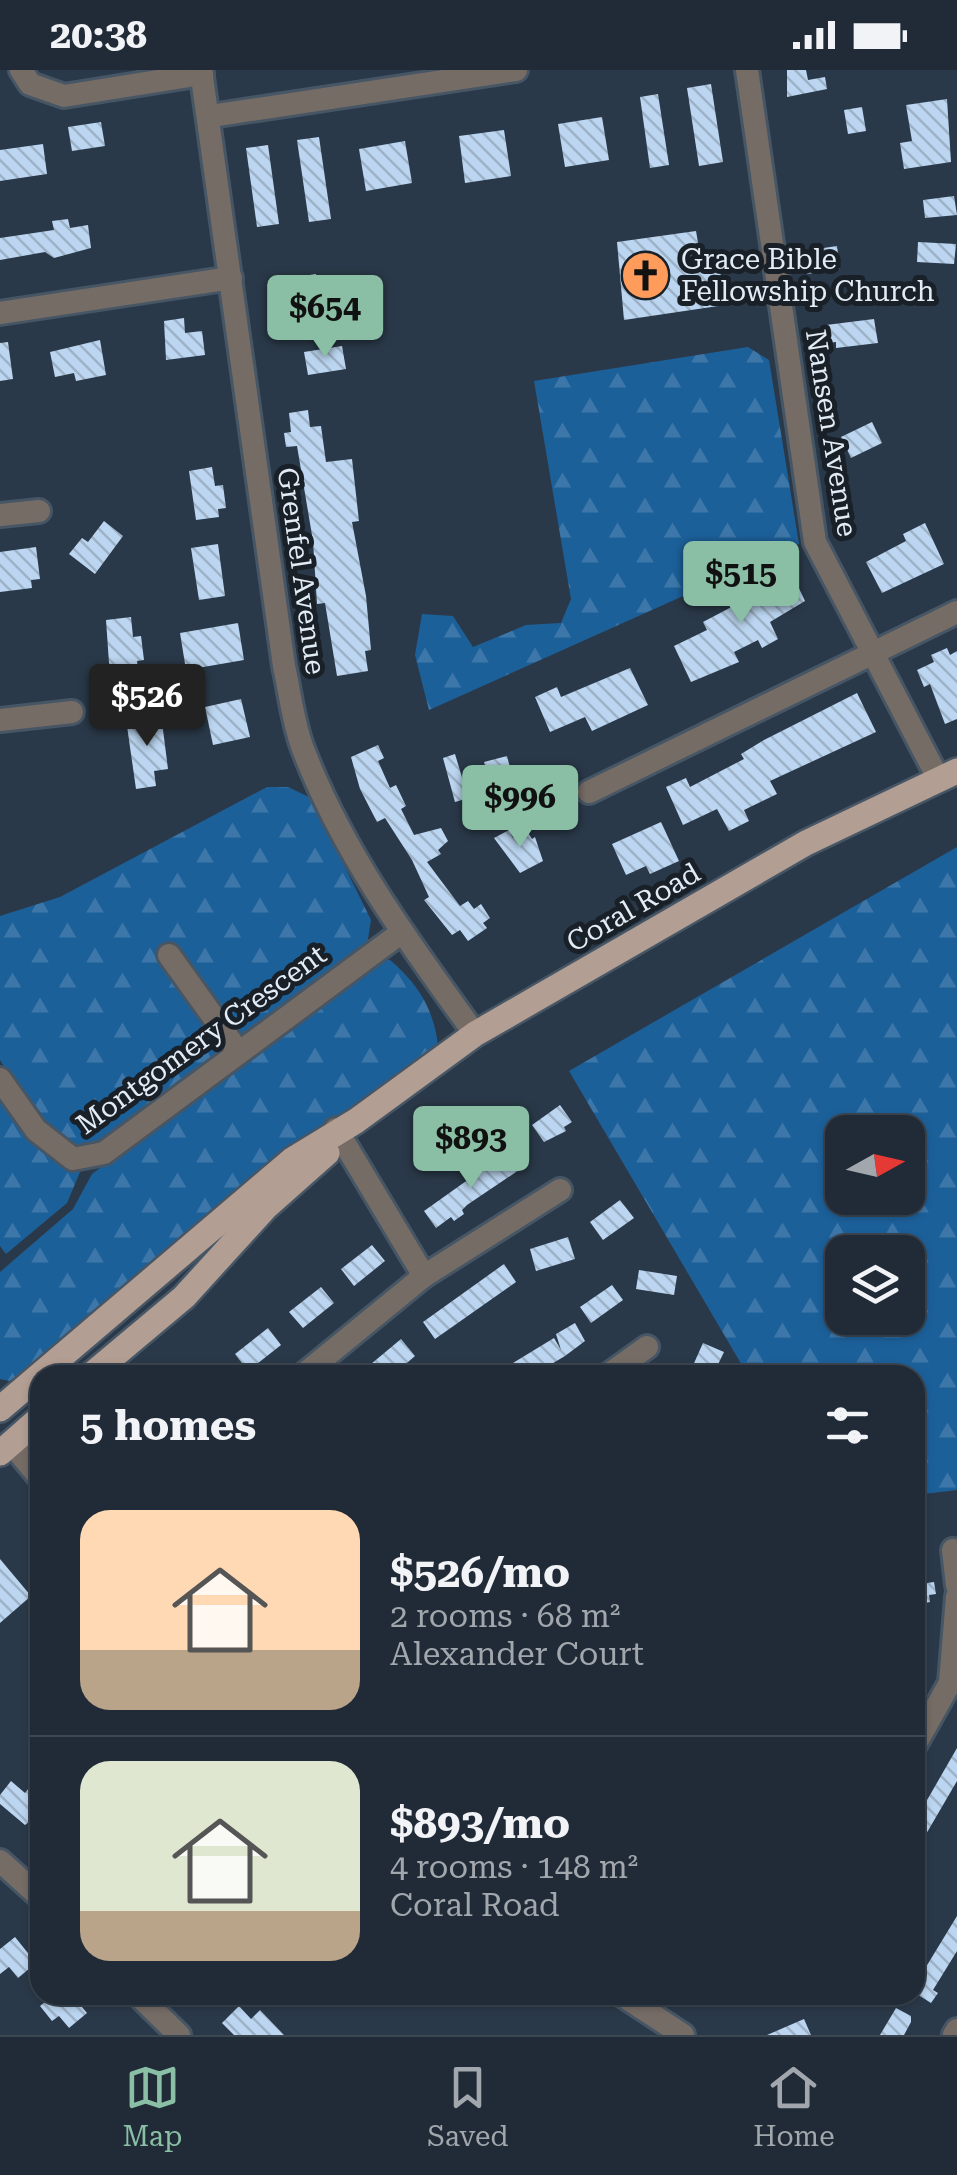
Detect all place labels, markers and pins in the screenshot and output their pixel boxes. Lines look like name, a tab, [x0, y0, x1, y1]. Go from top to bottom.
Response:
place label: Grace Bible Fellowship Church	[681, 243, 935, 308]
church icon: Grace Bible Fellowship Church	[620, 249, 672, 301]
pin: $654	[266, 275, 384, 360]
pin: $515	[682, 541, 800, 626]
pin: $526	[88, 664, 206, 749]
pin: $996	[461, 765, 579, 850]
pin: $893	[412, 1106, 530, 1191]

